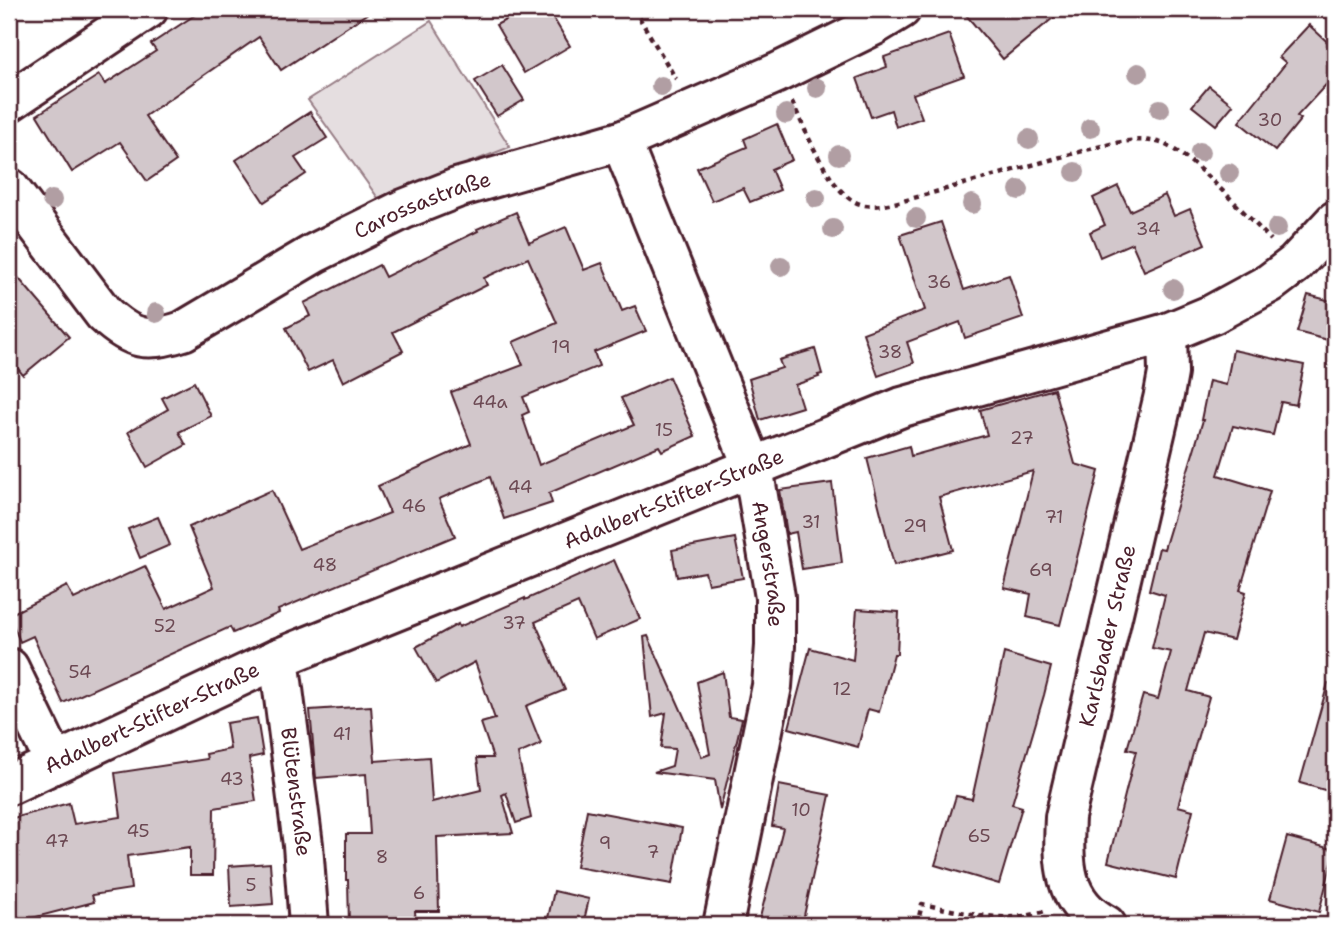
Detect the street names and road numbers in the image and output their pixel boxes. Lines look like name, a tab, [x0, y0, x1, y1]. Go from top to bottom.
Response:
street label: Carossastraße	[349, 165, 494, 246]
street label: Adalbert-Stifter-Straße	[560, 442, 788, 556]
street label: Angerstraße	[745, 499, 790, 627]
street label: Karlsbader Straße	[1073, 542, 1142, 729]
street label: Adalbert-Stifter-Straße	[40, 655, 264, 780]
street label: Blütenstraße	[274, 726, 318, 857]

